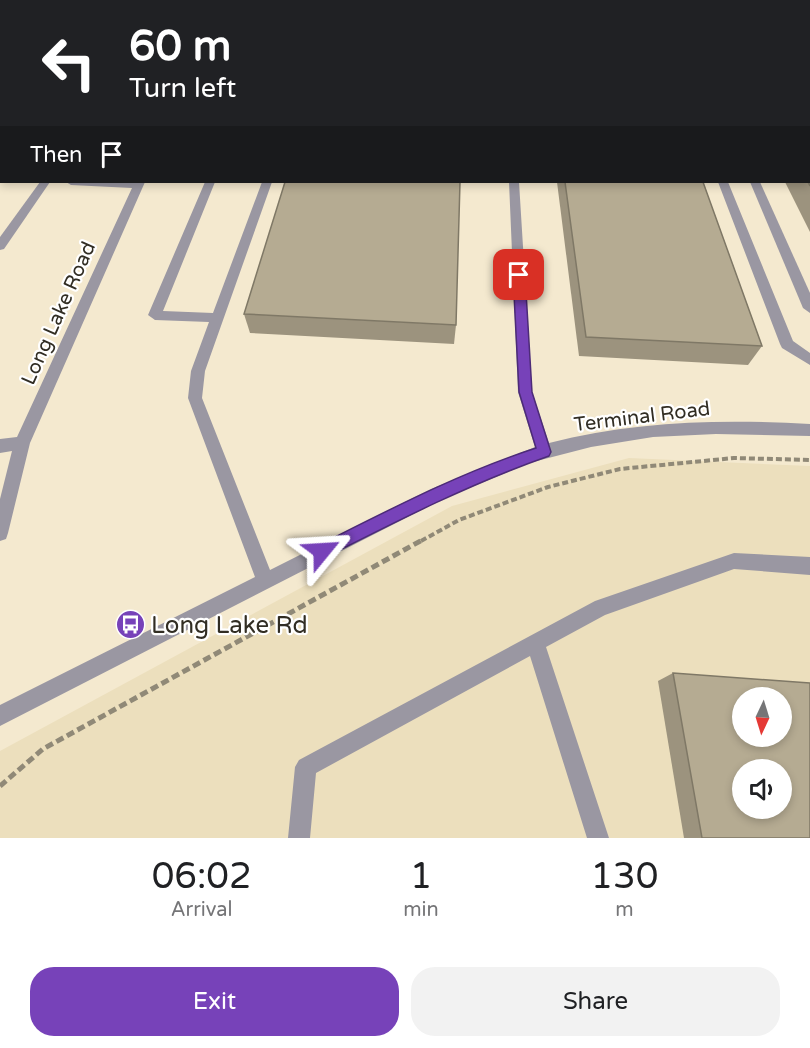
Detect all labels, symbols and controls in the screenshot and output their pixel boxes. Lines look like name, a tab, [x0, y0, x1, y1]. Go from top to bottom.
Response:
text: 60 m	[129, 21, 231, 72]
icon: left	[30, 24, 108, 102]
text: Turn left	[129, 72, 236, 105]
icon: arrive	[95, 138, 128, 171]
text: Then	[30, 142, 83, 168]
street label: Long Lake Road	[17, 238, 101, 389]
pin	[493, 249, 544, 300]
icon: arrive	[502, 258, 535, 291]
street label: Terminal Road	[573, 397, 712, 437]
position arrow	[290, 519, 354, 583]
bus stop icon: Long Lake Rd	[114, 609, 146, 641]
place label: Long Lake Rd	[151, 611, 308, 640]
north arrow	[732, 687, 792, 747]
map controls	[732, 687, 792, 819]
button: sound	[732, 759, 792, 819]
text: 06:02	[152, 855, 252, 898]
text: 1	[410, 855, 432, 898]
text: 130	[590, 855, 658, 898]
text: Arrival	[171, 898, 233, 922]
text: min	[403, 898, 439, 922]
text: m	[615, 898, 634, 922]
button: Exit	[30, 967, 399, 1036]
button: Share	[411, 967, 780, 1036]

